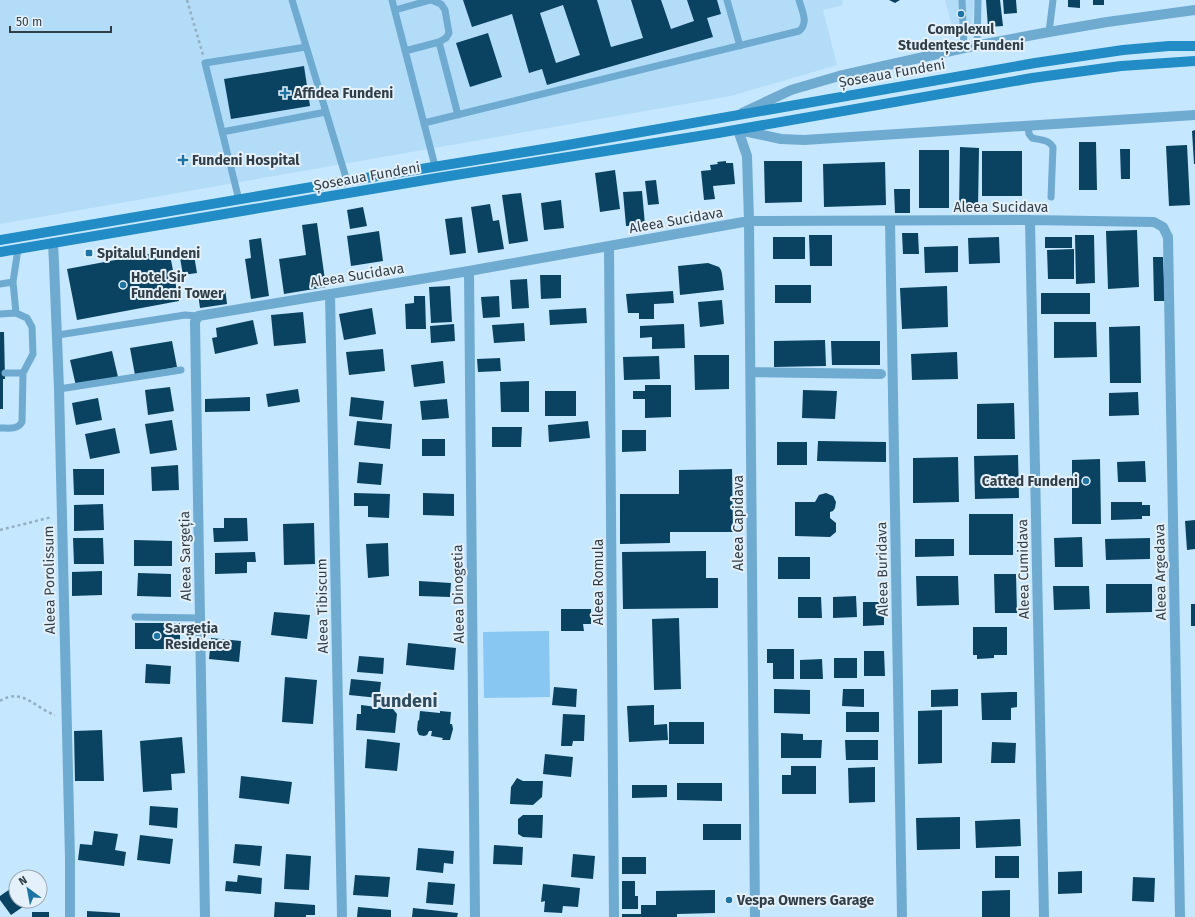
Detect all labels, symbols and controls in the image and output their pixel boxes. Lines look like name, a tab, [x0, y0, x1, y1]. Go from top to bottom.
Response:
scale bar	[10, 8, 111, 34]
marker: Complexul Studențesc Fundeni	[956, 9, 966, 19]
text: 50 m	[16, 15, 42, 29]
place label: Complexul Studențesc Fundeni	[898, 21, 1024, 55]
street label: Șoseaua Fundeni	[838, 56, 947, 92]
place label: Affidea Fundeni	[293, 85, 393, 102]
marker: Affidea Fundeni	[279, 87, 291, 99]
place label: Fundeni Hospital	[192, 152, 300, 169]
marker: Fundeni Hospital	[177, 154, 189, 166]
street label: Șoseaua Fundeni	[313, 159, 422, 195]
street label: Aleea Sucidava	[954, 199, 1048, 216]
street label: Aleea Sucidava	[628, 204, 724, 237]
place label: Spitalul Fundeni	[97, 245, 200, 262]
marker: Spitalul Fundeni	[84, 248, 94, 258]
street label: Aleea Sucidava	[309, 260, 405, 291]
place label: Hotel Sir Fundeni Tower	[131, 269, 224, 302]
marker: Hotel Sir Fundeni Tower	[118, 280, 128, 290]
place label: Catted Fundeni	[982, 473, 1078, 490]
street label: Aleea Capidava	[730, 475, 747, 571]
marker: Catted Fundeni	[1081, 476, 1091, 486]
street label: Aleea Sargeția	[176, 511, 196, 601]
street label: Aleea Cumidava	[1014, 519, 1033, 619]
street label: Aleea Buridava	[873, 522, 892, 616]
street label: Aleea Argedava	[1151, 524, 1170, 620]
street label: Aleea Porolissum	[40, 526, 59, 634]
street label: Aleea Romula	[590, 539, 607, 625]
street label: Aleea Dinogetia	[449, 544, 468, 644]
street label: Aleea Tibiscum	[313, 558, 332, 654]
place label: Sargeția Residence	[165, 620, 230, 653]
marker: Sargeția Residence	[152, 631, 162, 641]
district label: Fundeni	[373, 690, 438, 712]
north arrow	[8, 869, 48, 909]
text: N	[16, 873, 30, 888]
place label: Vespa Owners Garage	[736, 892, 875, 909]
marker: Vespa Owners Garage	[724, 895, 734, 905]

